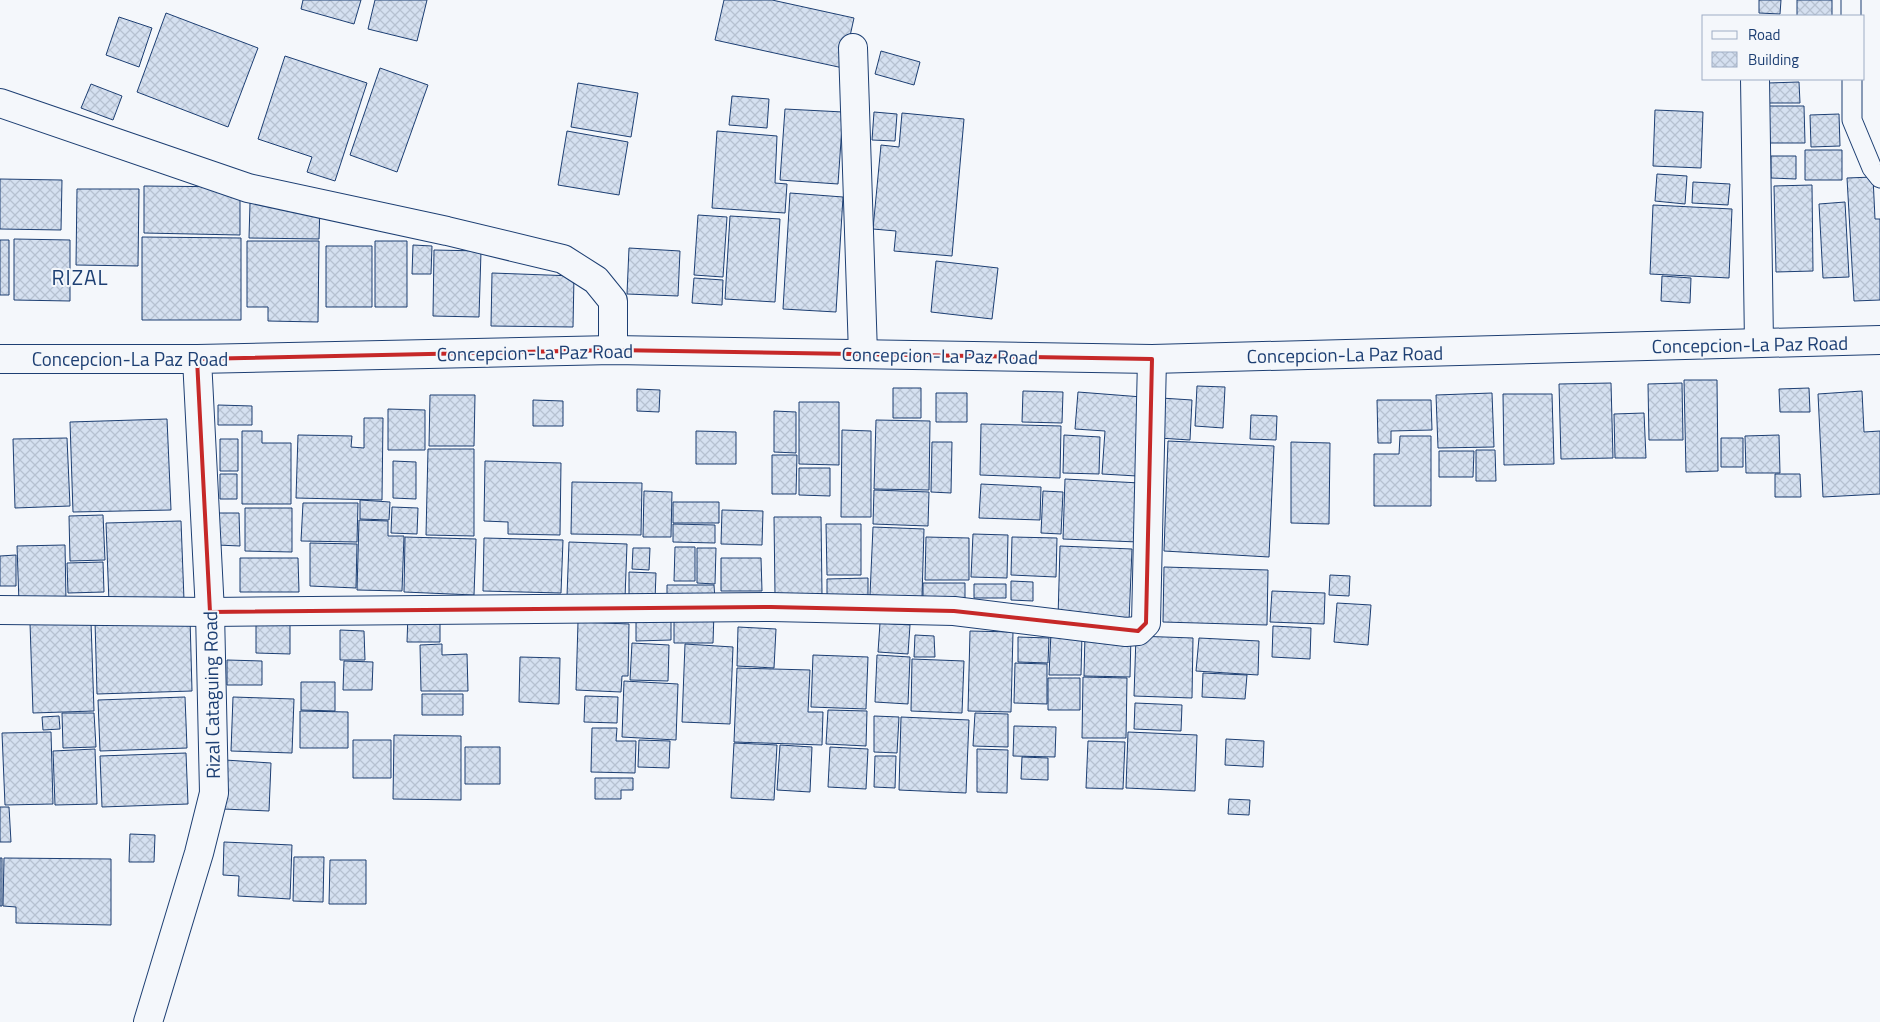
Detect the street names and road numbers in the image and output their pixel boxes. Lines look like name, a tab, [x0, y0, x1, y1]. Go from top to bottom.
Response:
street label: Concepcion-La Paz Road	[1651, 328, 1849, 360]
street label: Concepcion-La Paz Road	[436, 336, 634, 368]
street label: Concepcion-La Paz Road	[1246, 338, 1444, 370]
street label: Concepcion-La Paz Road	[841, 339, 1039, 371]
street label: Concepcion-La Paz Road	[32, 344, 228, 373]
street label: Rizal Cataguing Road	[195, 611, 227, 779]

